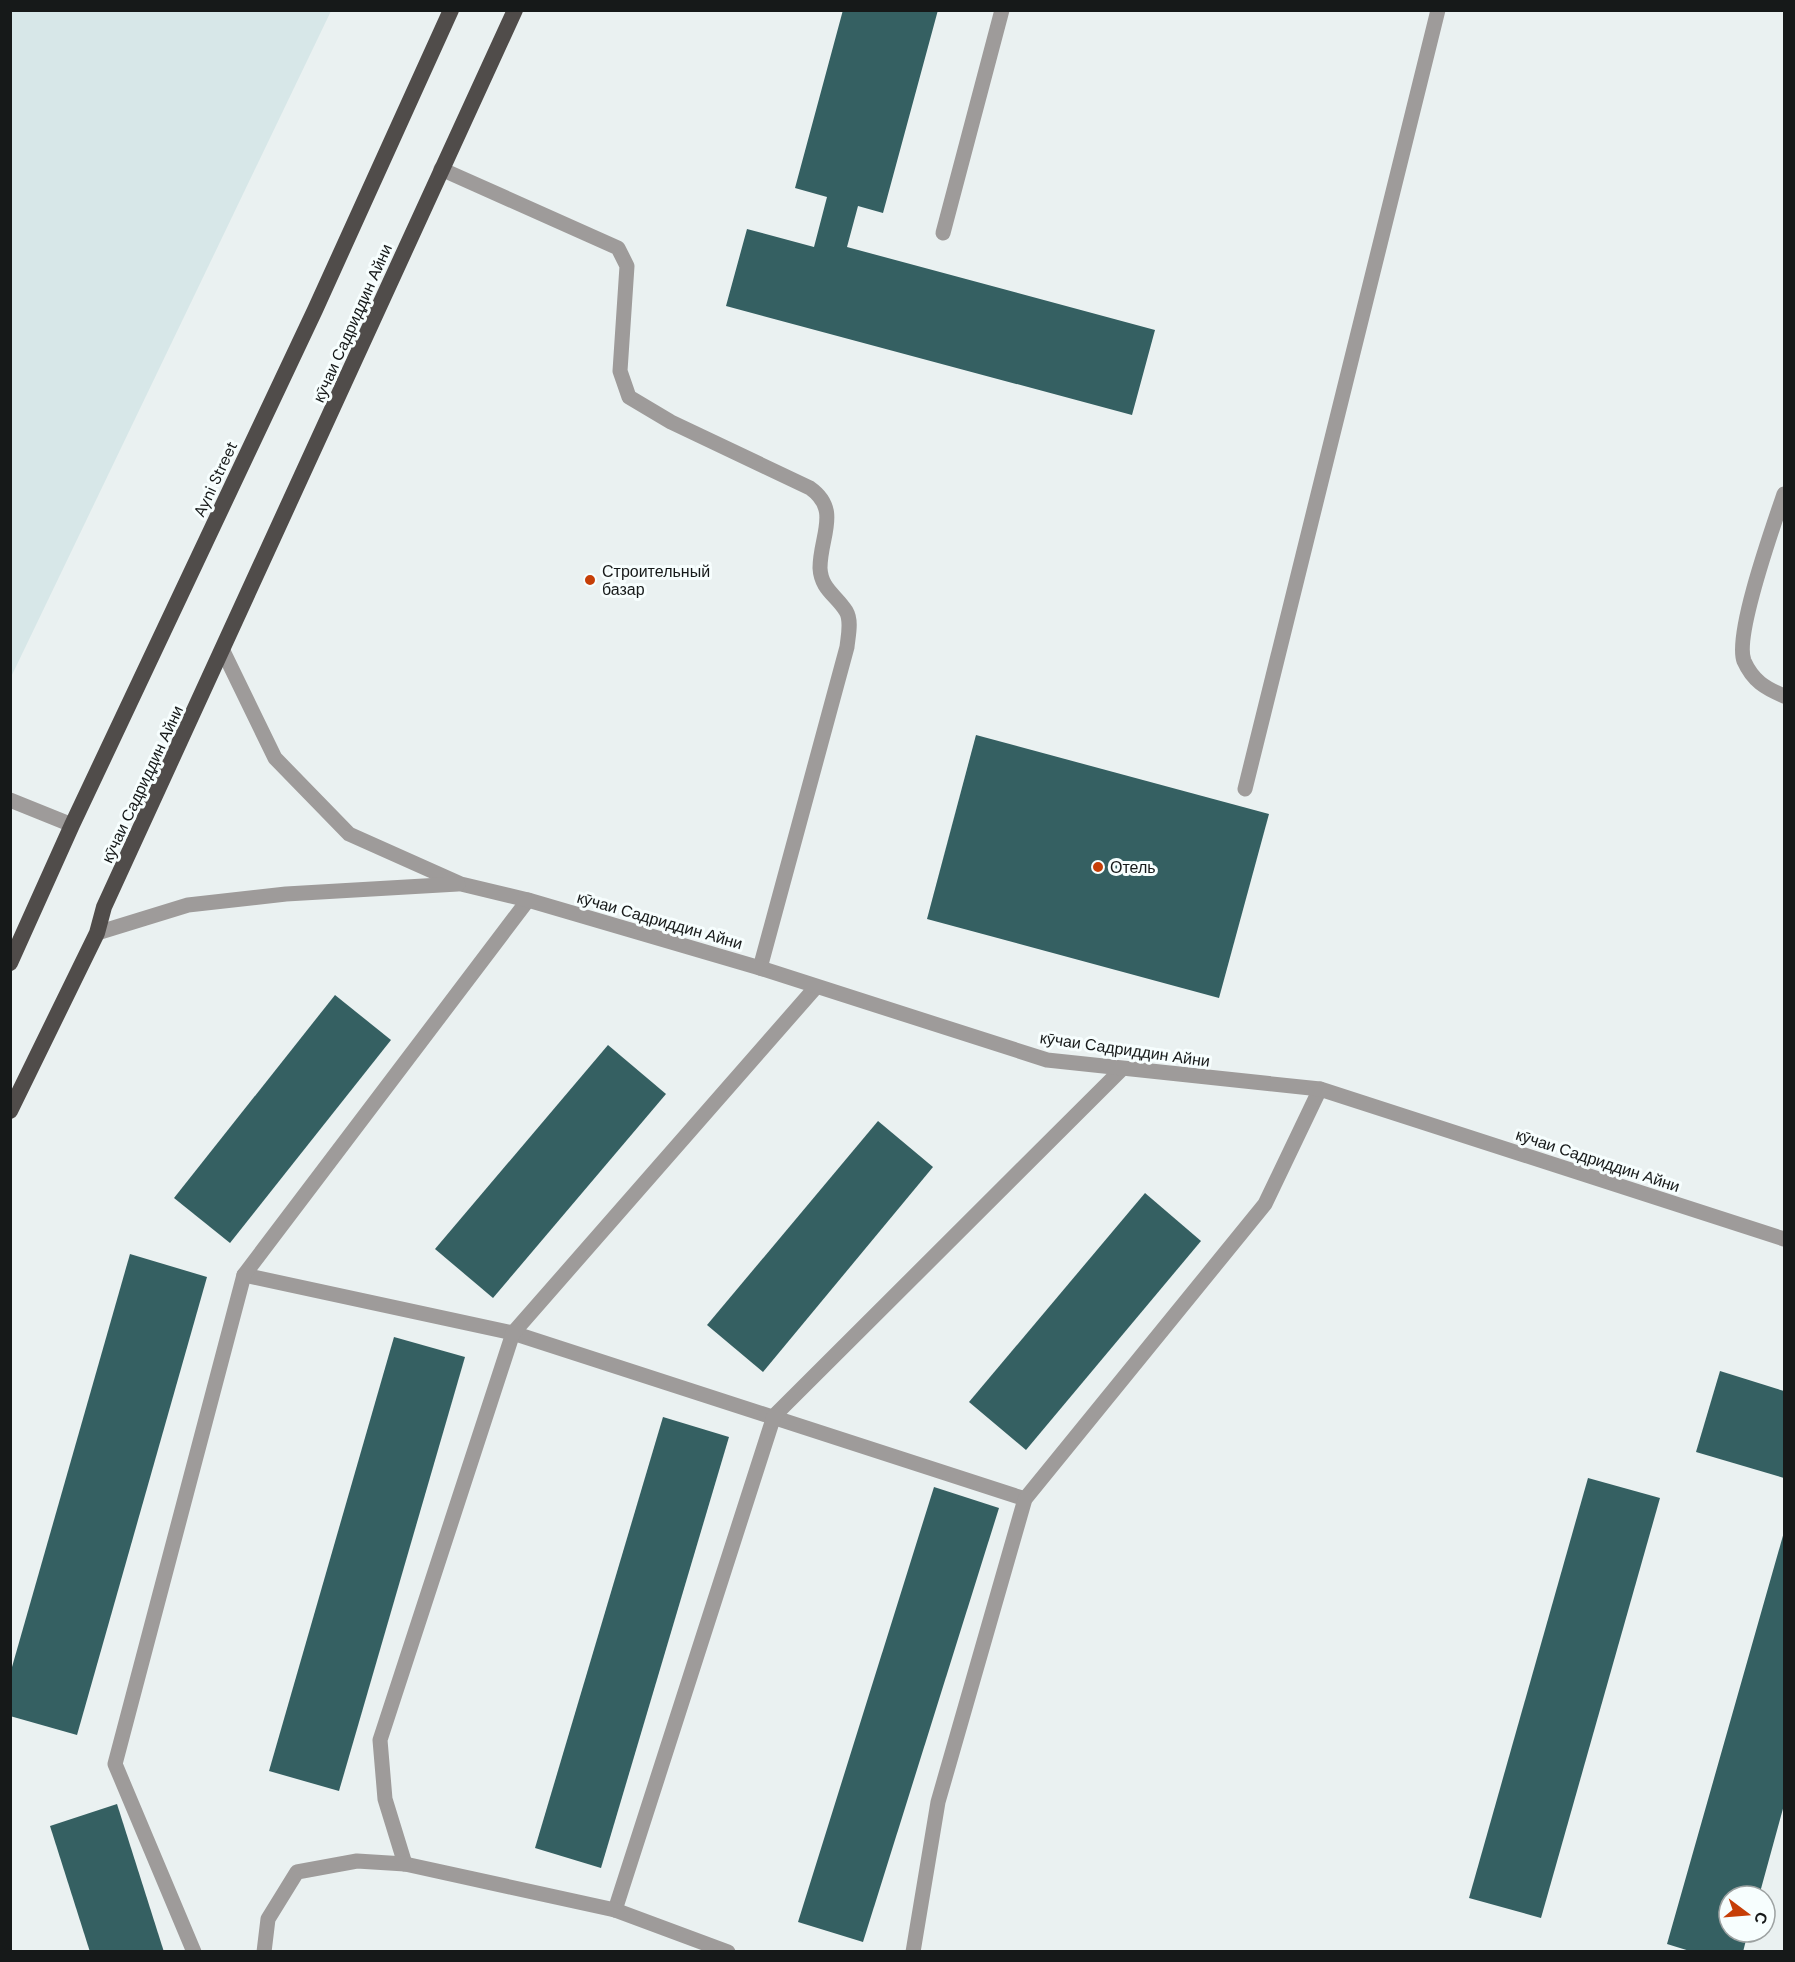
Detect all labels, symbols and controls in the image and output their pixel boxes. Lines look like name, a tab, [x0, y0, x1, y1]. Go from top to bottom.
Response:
street label: кӯчаи Садриддин Айни	[308, 241, 397, 406]
street label: Ayni Street	[189, 438, 242, 520]
place label: Строительный базар	[602, 561, 710, 600]
marker: Строительный базар	[583, 573, 597, 587]
street label: кӯчаи Садриддин Айни	[97, 702, 188, 866]
place label: Отель	[1110, 857, 1156, 878]
marker: Отель	[1091, 860, 1105, 874]
street label: кӯчаи Садриддин Айни	[575, 887, 745, 954]
street label: кӯчаи Садриддин Айни	[1039, 1027, 1211, 1072]
street label: кӯчаи Садриддин Айни	[1513, 1124, 1683, 1197]
north arrow	[1717, 1884, 1777, 1944]
text: С	[1749, 1910, 1773, 1927]

